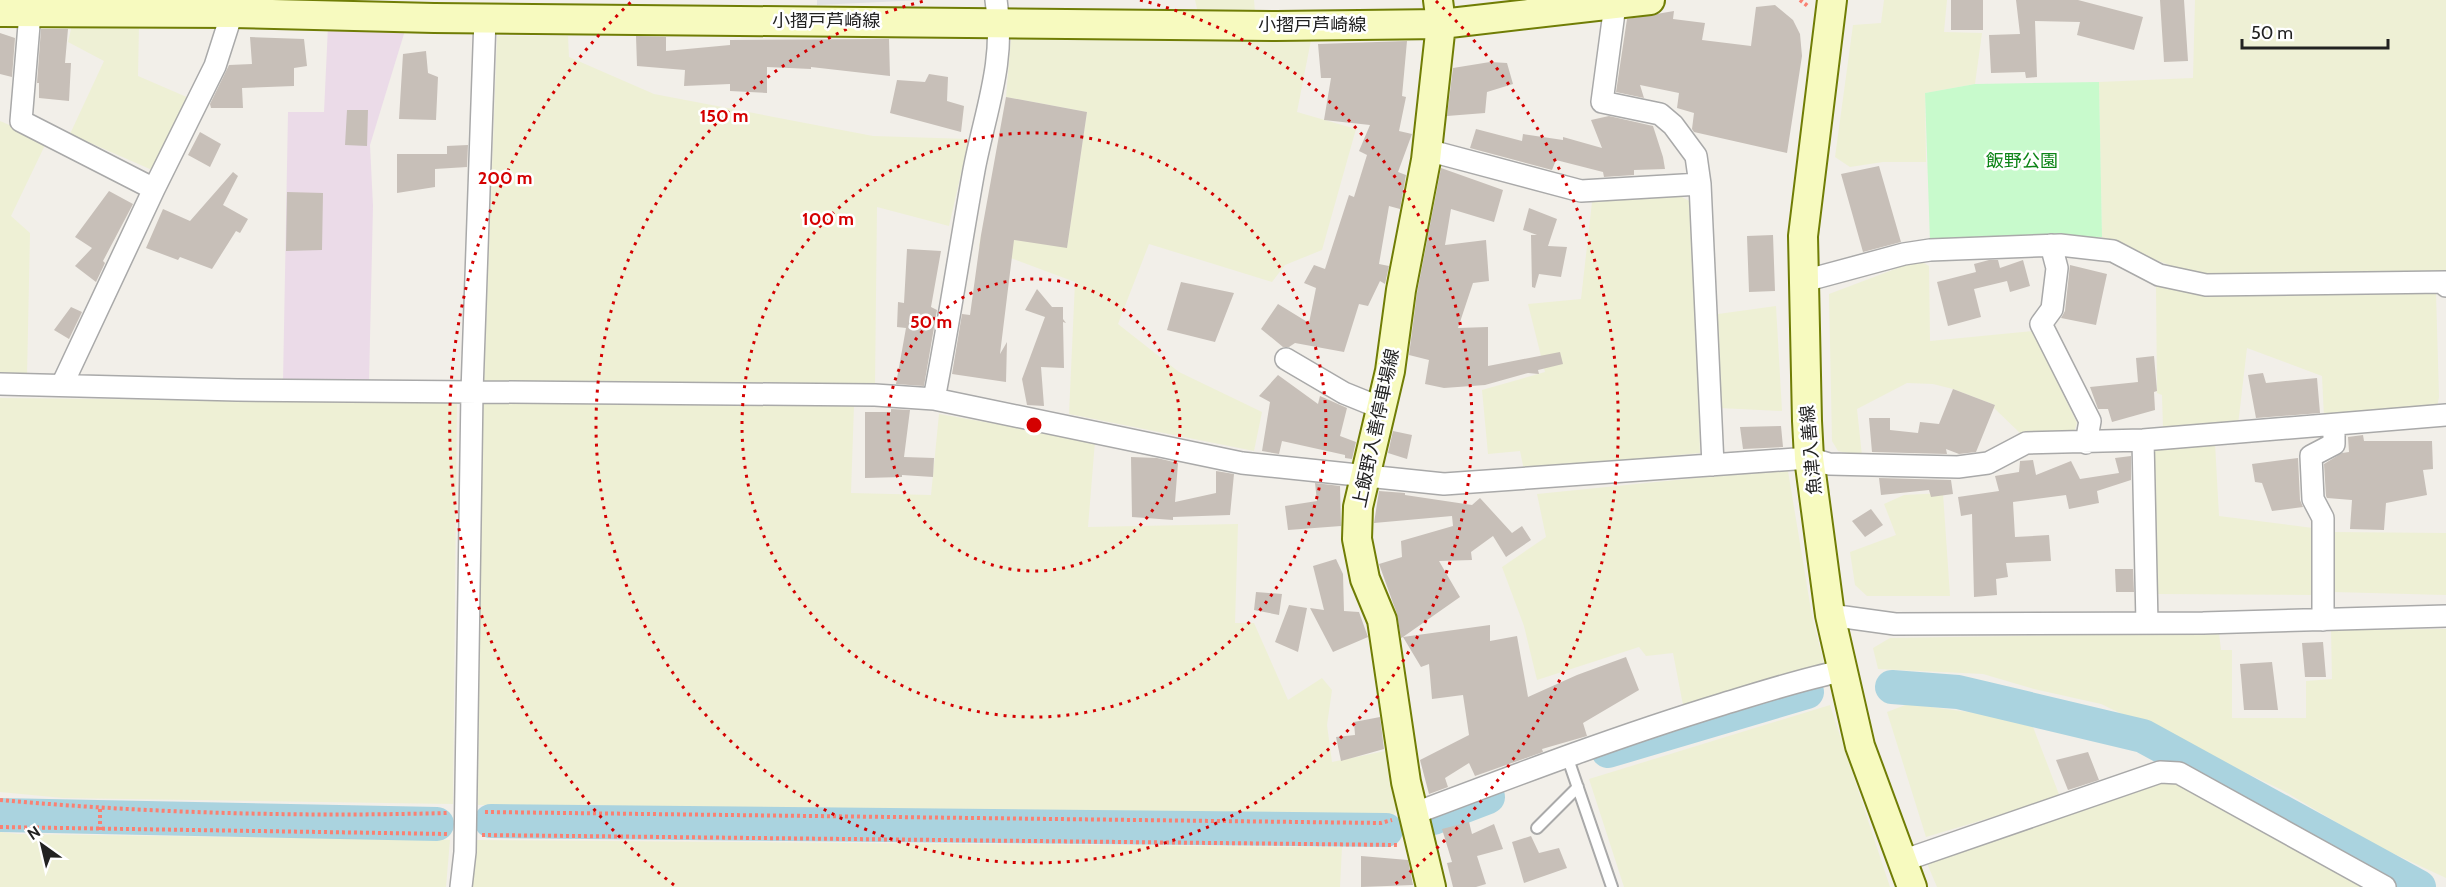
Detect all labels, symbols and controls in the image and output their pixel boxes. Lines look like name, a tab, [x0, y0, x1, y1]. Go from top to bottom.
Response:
street label: 小摺戸芦崎線	[772, 10, 880, 32]
scale bar	[2242, 12, 2388, 50]
street label: 小摺戸芦崎線	[1258, 14, 1366, 36]
text: 50 m	[2251, 22, 2293, 44]
text: 150 m	[700, 105, 748, 127]
park label: 飯野公園	[1986, 150, 2058, 172]
text: 200 m	[478, 167, 532, 189]
text: 100 m	[802, 208, 854, 230]
text: 50 m	[910, 311, 952, 333]
street label: 上飯野入善停車場線	[1348, 346, 1404, 510]
street label: 魚津入善線	[1796, 404, 1826, 496]
centre of rings	[1024, 415, 1044, 435]
north arrow	[12, 815, 72, 875]
text: N	[24, 822, 44, 844]

